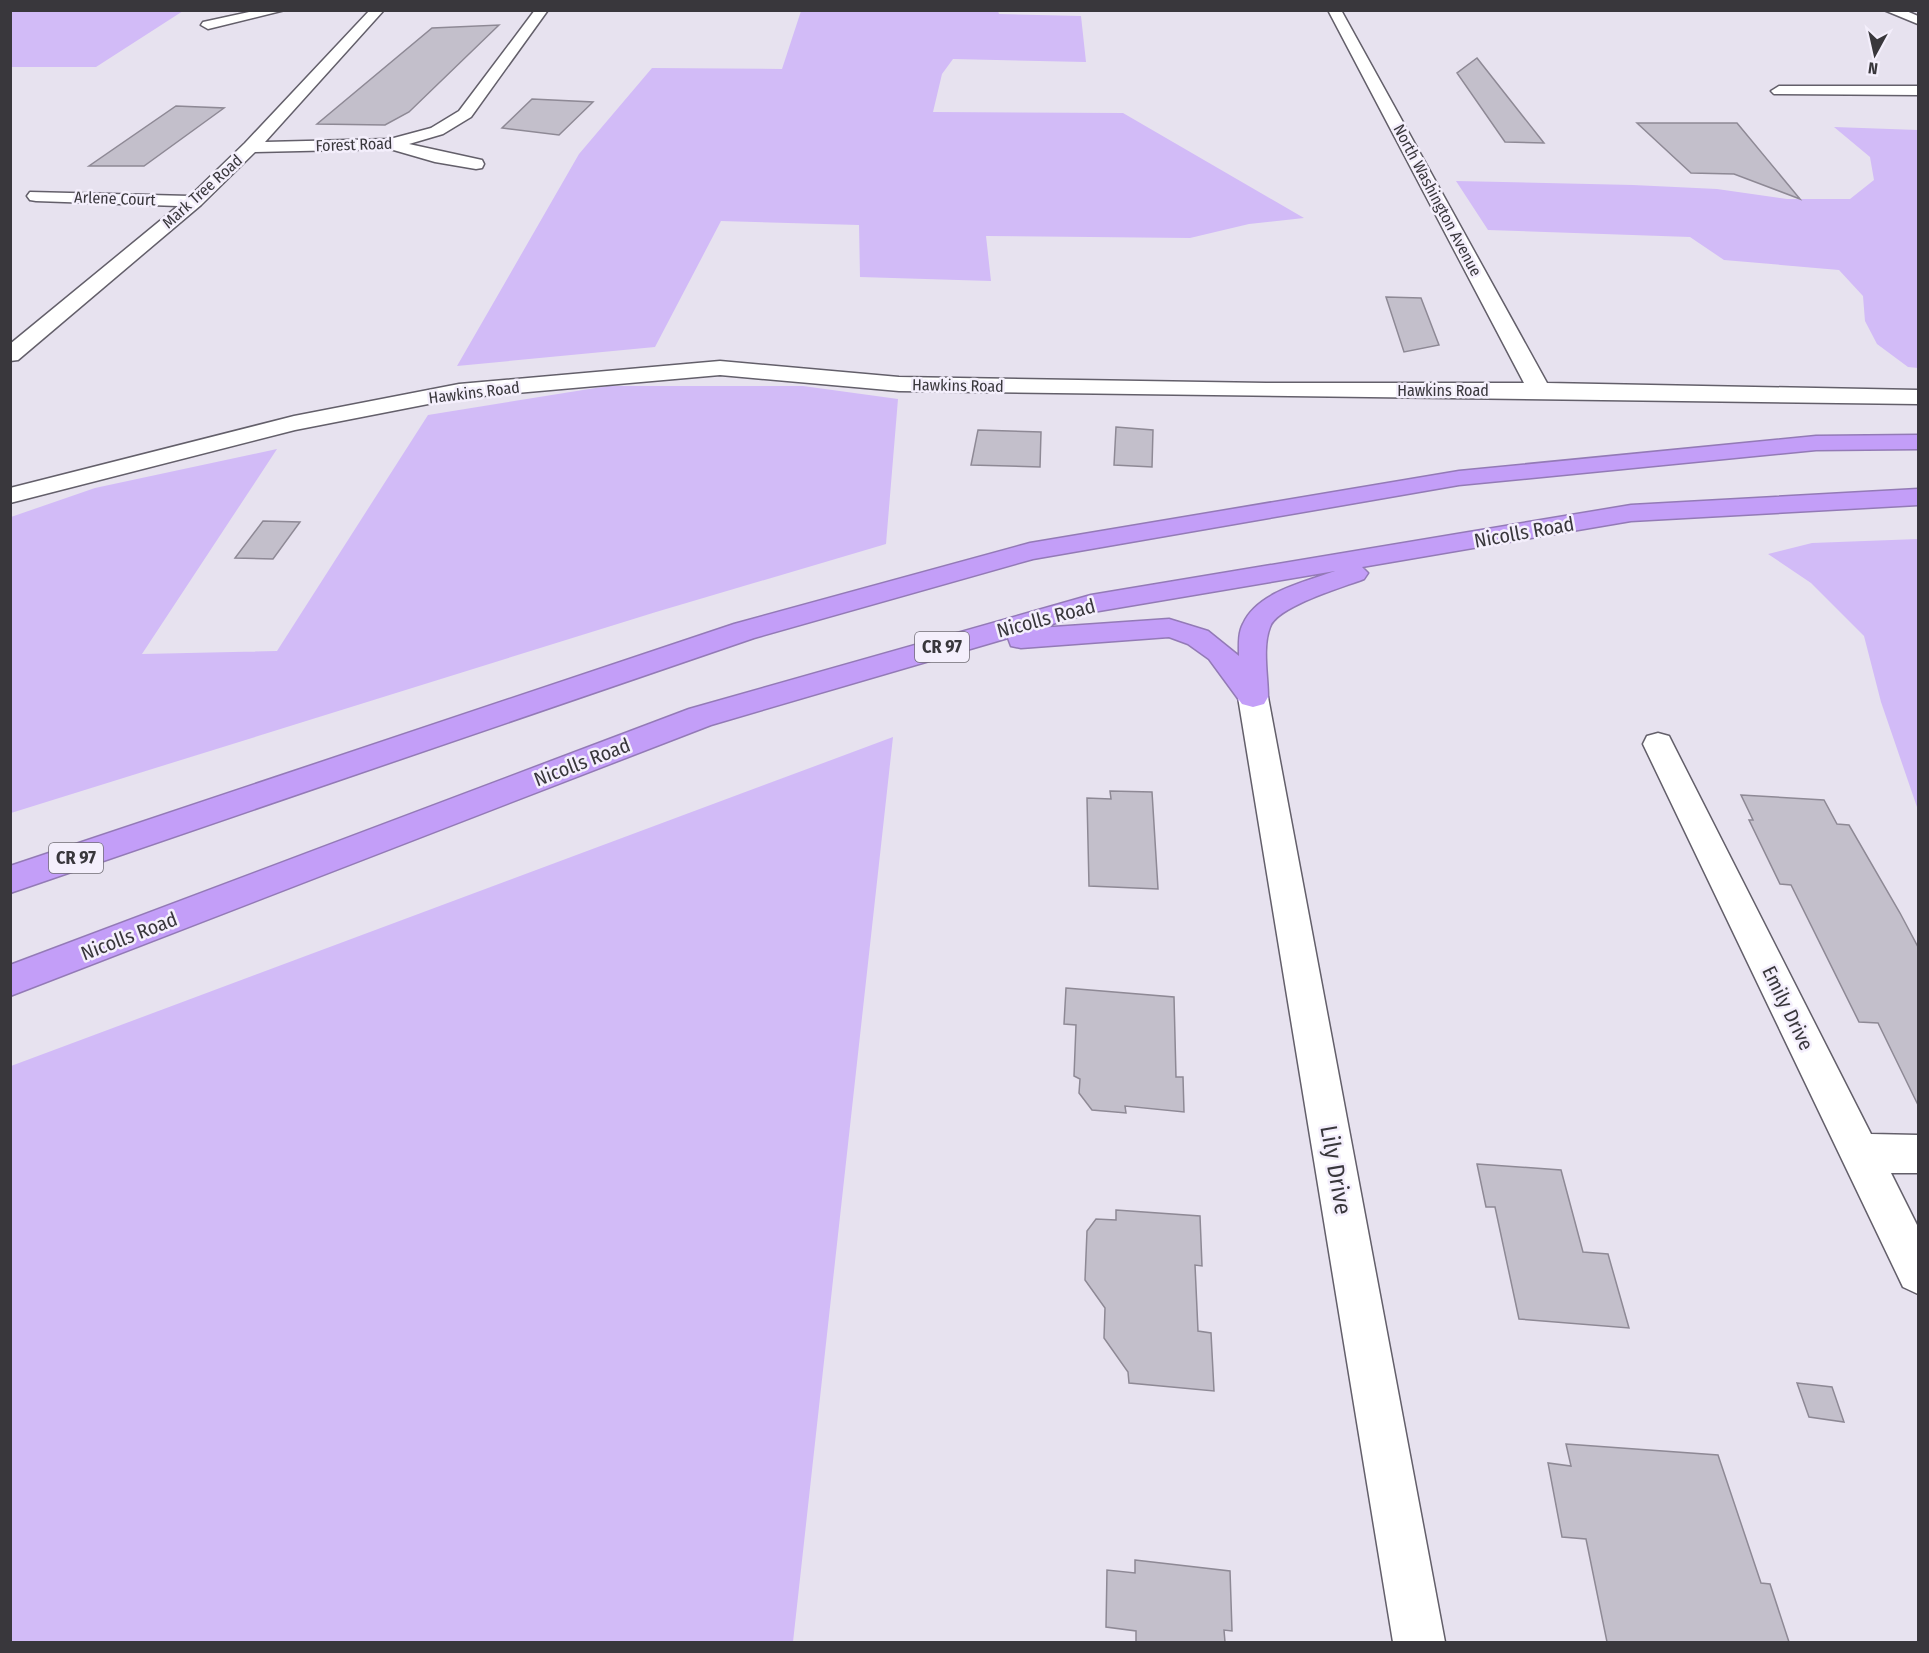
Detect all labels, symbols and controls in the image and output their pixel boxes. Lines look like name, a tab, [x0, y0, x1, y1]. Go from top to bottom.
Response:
north arrow	[1845, 24, 1905, 84]
text: N	[1867, 58, 1879, 78]
street label: North Washington Avenue	[1389, 121, 1486, 280]
street label: Forest Road	[315, 134, 393, 155]
street label: Mark Tree Road	[159, 151, 246, 232]
street label: Arlene Court	[74, 188, 157, 209]
street label: Hawkins Road	[912, 375, 1004, 396]
street label: Hawkins Road	[427, 377, 521, 408]
street label: Hawkins Road	[1397, 381, 1489, 400]
street label: Nicolls Road	[1472, 511, 1576, 553]
street label: Nicolls Road	[994, 593, 1098, 643]
road number: CR 97	[915, 632, 969, 662]
street label: Nicolls Road	[530, 733, 634, 791]
road number: CR 97	[49, 843, 103, 873]
street label: Nicolls Road	[77, 907, 181, 965]
street label: Emily Drive	[1757, 962, 1819, 1054]
street label: Lily Drive	[1314, 1123, 1358, 1217]

